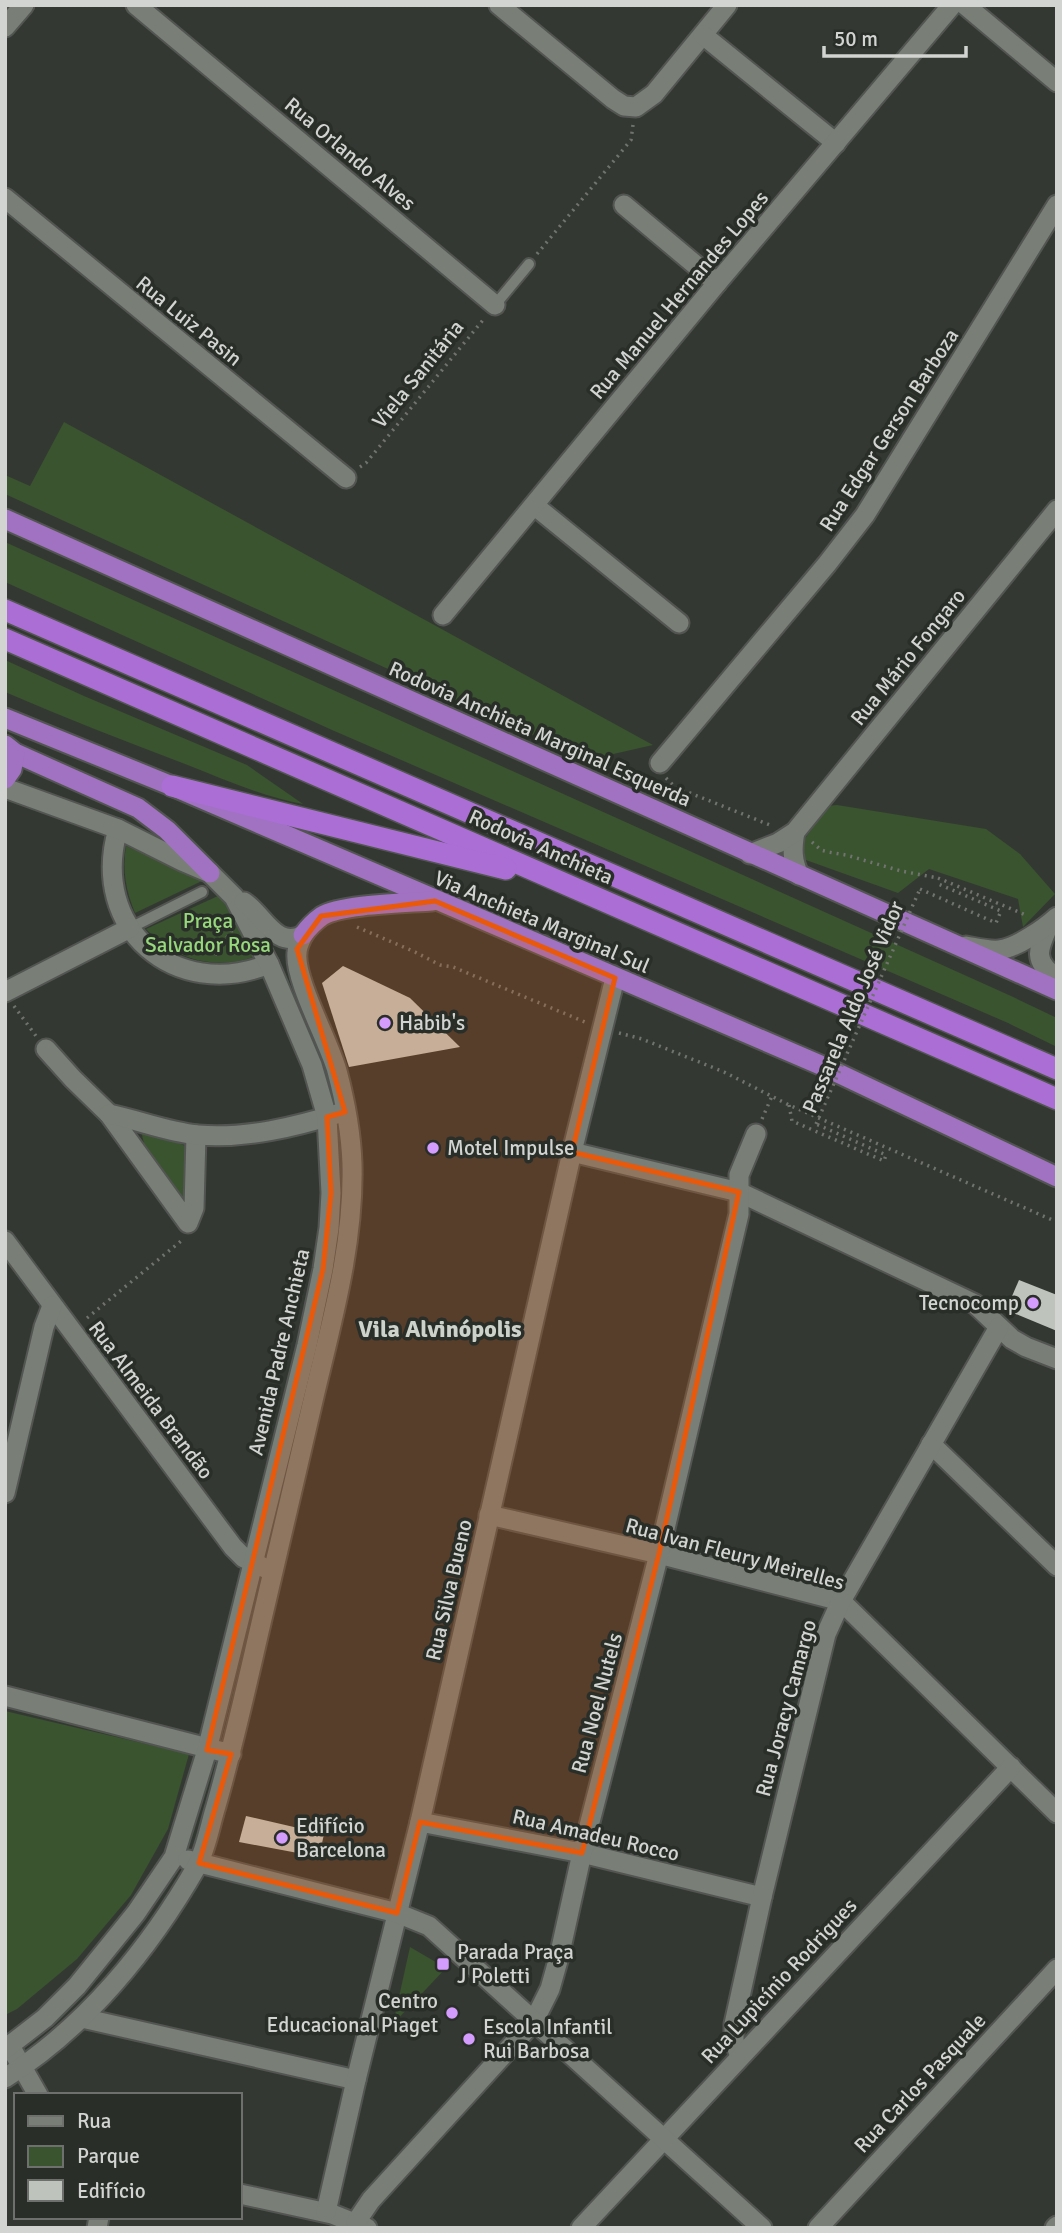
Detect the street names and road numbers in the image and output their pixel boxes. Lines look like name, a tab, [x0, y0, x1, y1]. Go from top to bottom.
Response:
street label: Rua Orlando Alves	[279, 92, 421, 216]
street label: Rua Manuel Hernandes Lopes	[584, 185, 774, 405]
street label: Rua Luiz Pasin	[131, 270, 247, 372]
street label: Viela Sanitária	[367, 315, 469, 433]
street label: Rua Edgar Gerson Barboza	[814, 324, 964, 536]
street label: Rua Mário Fongaro	[845, 583, 971, 731]
street label: Rodovia Anchieta Marginal Esquerda	[385, 655, 695, 813]
street label: Rodovia Anchieta	[465, 804, 617, 890]
street label: Via Anchieta Marginal Sul	[430, 865, 654, 979]
street label: Passarela Aldo José Vidor	[796, 897, 910, 1117]
street label: Avenida Padre Anchieta	[243, 1246, 315, 1458]
street label: Rua Almeida Brandão	[83, 1316, 219, 1484]
street label: Rua Ivan Fleury Meirelles	[623, 1512, 847, 1596]
street label: Rua Silva Bueno	[420, 1517, 478, 1663]
street label: Rua Joracy Camargo	[750, 1617, 822, 1799]
street label: Rua Noel Nutels	[566, 1630, 628, 1776]
street label: Rua Amadeu Rocco	[510, 1803, 682, 1867]
street label: Rua Lupicínio Rodrigues	[696, 1893, 862, 2069]
street label: Rua Carlos Pasquale	[849, 2008, 991, 2158]

